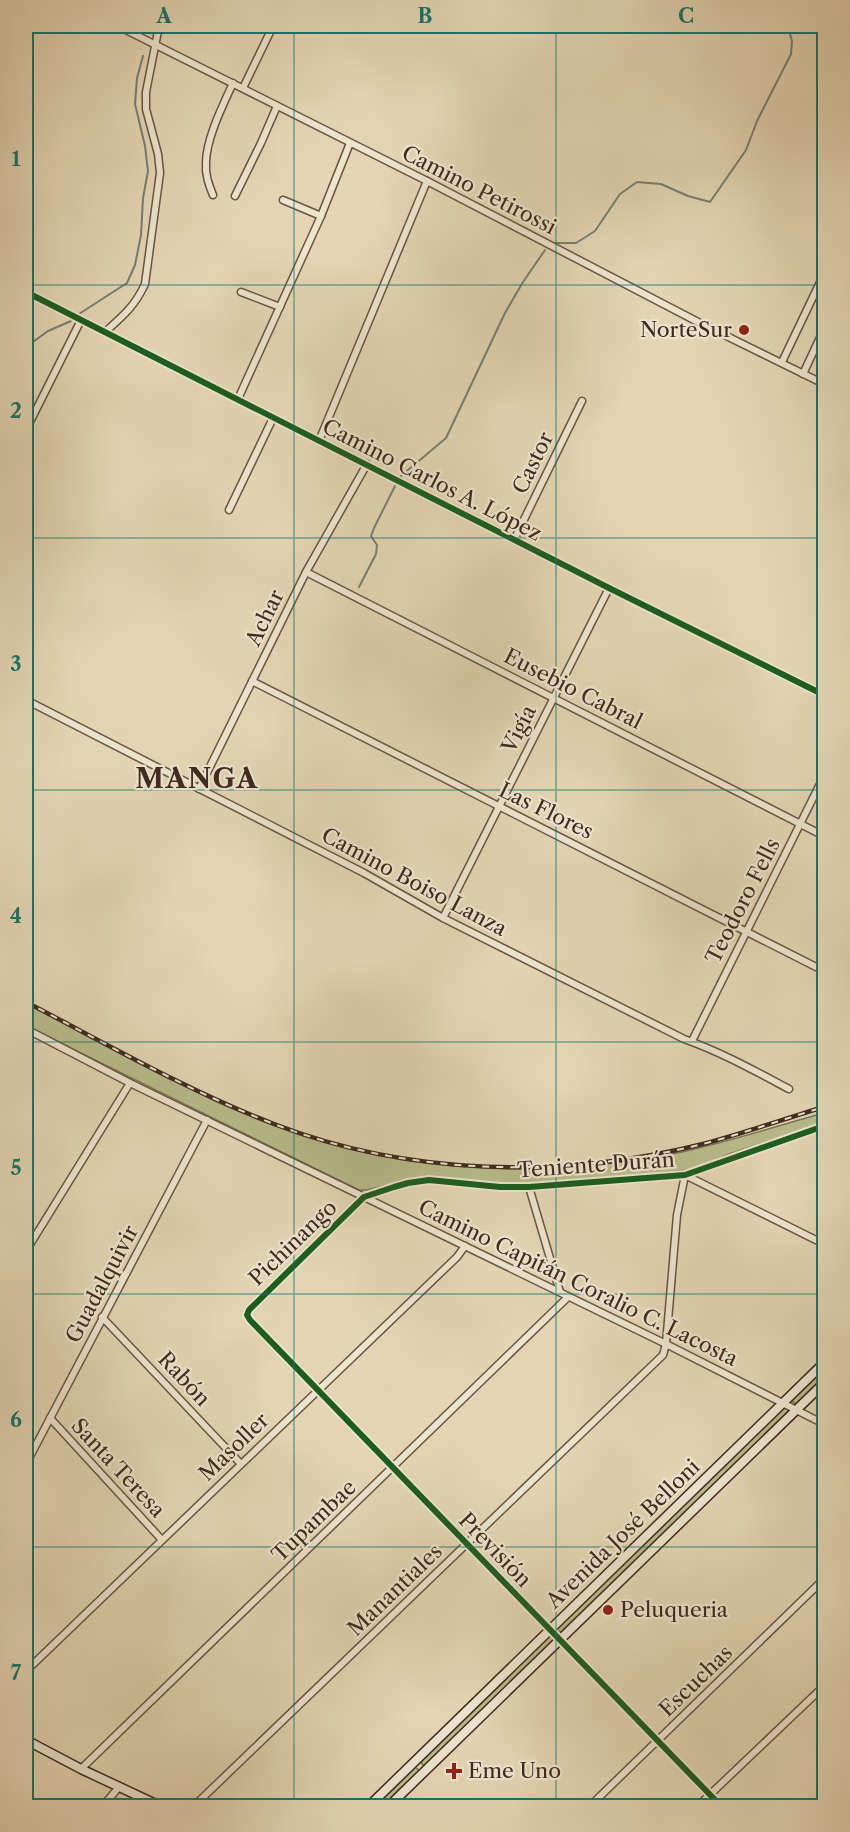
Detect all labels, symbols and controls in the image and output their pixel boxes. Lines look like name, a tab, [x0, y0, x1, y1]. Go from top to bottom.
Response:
text: A	[155, 4, 172, 28]
text: B	[418, 4, 433, 28]
text: C	[678, 4, 694, 28]
street label: Camino Petirossi	[398, 140, 561, 239]
text: 1	[12, 147, 21, 171]
place label: NorteSur	[640, 317, 732, 342]
marker: NorteSur	[737, 323, 751, 337]
text: 2	[10, 399, 22, 423]
street label: Camino Carlos A. López	[318, 413, 546, 546]
street label: Castor	[507, 428, 558, 498]
street label: Achar	[240, 585, 289, 651]
street label: Eusebio Cabral	[500, 643, 647, 734]
text: 3	[10, 652, 22, 676]
street label: Vigía	[496, 700, 541, 758]
district label: MANGA	[135, 762, 259, 795]
street label: Las Flores	[495, 777, 597, 844]
street label: Camino Boiso Lanza	[317, 822, 512, 941]
street label: Teodoro Fells	[700, 834, 785, 968]
text: 4	[10, 904, 22, 928]
street label: Teniente Durán	[516, 1147, 675, 1182]
text: 5	[10, 1156, 22, 1180]
street label: Camino Capitán Coralio C. Lacosta	[414, 1194, 743, 1371]
street label: Pichinango	[244, 1195, 342, 1291]
street label: Guadalquivir	[60, 1221, 143, 1347]
street label: Rabón	[153, 1346, 216, 1411]
street label: Masoller	[194, 1407, 274, 1486]
text: 6	[10, 1408, 22, 1432]
street label: Santa Teresa	[66, 1413, 171, 1523]
street label: Avenida José Belloni	[540, 1454, 704, 1614]
street label: Tupambae	[266, 1474, 361, 1567]
street label: Previsión	[454, 1507, 537, 1592]
street label: Manantiales	[342, 1538, 447, 1641]
place label: Peluqueria	[620, 1597, 729, 1622]
marker: Peluqueria	[601, 1603, 615, 1617]
street label: Escuchas	[654, 1640, 737, 1722]
text: 7	[11, 1661, 22, 1685]
place label: Eme Uno	[468, 1758, 561, 1783]
marker: Eme Uno	[445, 1762, 463, 1780]

